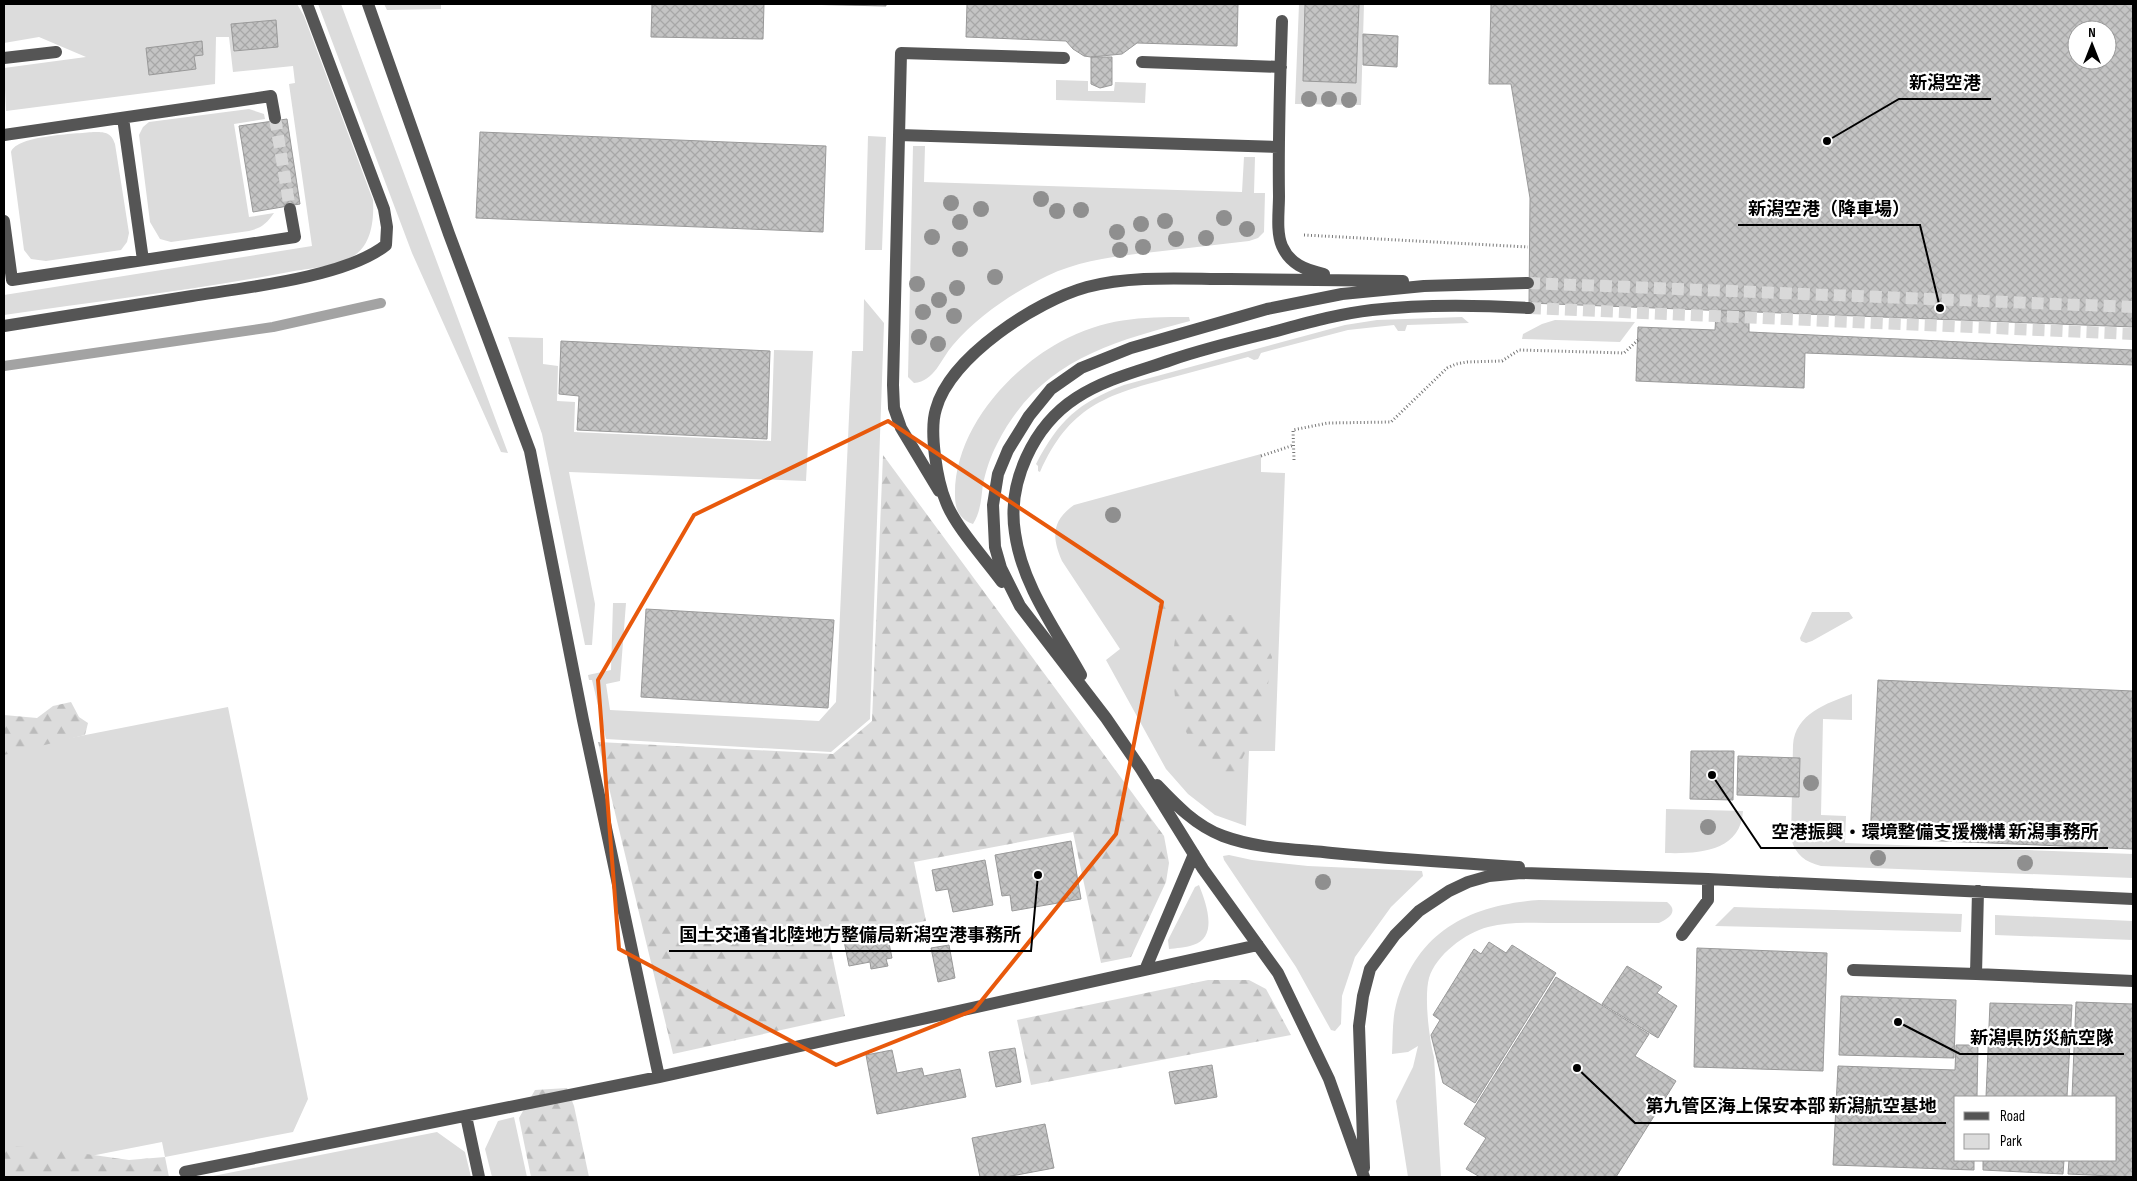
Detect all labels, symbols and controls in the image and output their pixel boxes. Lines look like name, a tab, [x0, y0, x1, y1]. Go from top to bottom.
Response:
north arrow	[2067, 20, 2117, 70]
text: N	[2088, 24, 2096, 41]
callout: 新潟空港	[1899, 66, 1991, 99]
text: 新潟空港	[1909, 73, 1981, 94]
callout: 新潟空港（降車場）	[1738, 192, 1920, 225]
text: 新潟空港（降車場）	[1748, 199, 1910, 220]
callout: 空港振興・環境整備支援機構 新潟事務所	[1761, 815, 2108, 848]
text: 空港振興・環境整備支援機構 新潟事務所	[1772, 822, 2098, 843]
callout: 国土交通省北陸地方整備局新潟空港事務所	[669, 918, 1031, 951]
text: 国土交通省北陸地方整備局新潟空港事務所	[679, 925, 1021, 946]
callout: 新潟県防災航空隊	[1960, 1021, 2124, 1054]
text: 新潟県防災航空隊	[1970, 1028, 2114, 1049]
callout: 第九管区海上保安本部 新潟航空基地	[1635, 1090, 1946, 1123]
text: 第九管区海上保安本部 新潟航空基地	[1646, 1096, 1936, 1117]
legend	[1954, 1096, 2117, 1161]
text: Road	[2000, 1107, 2025, 1126]
text: Park	[2000, 1132, 2022, 1151]

